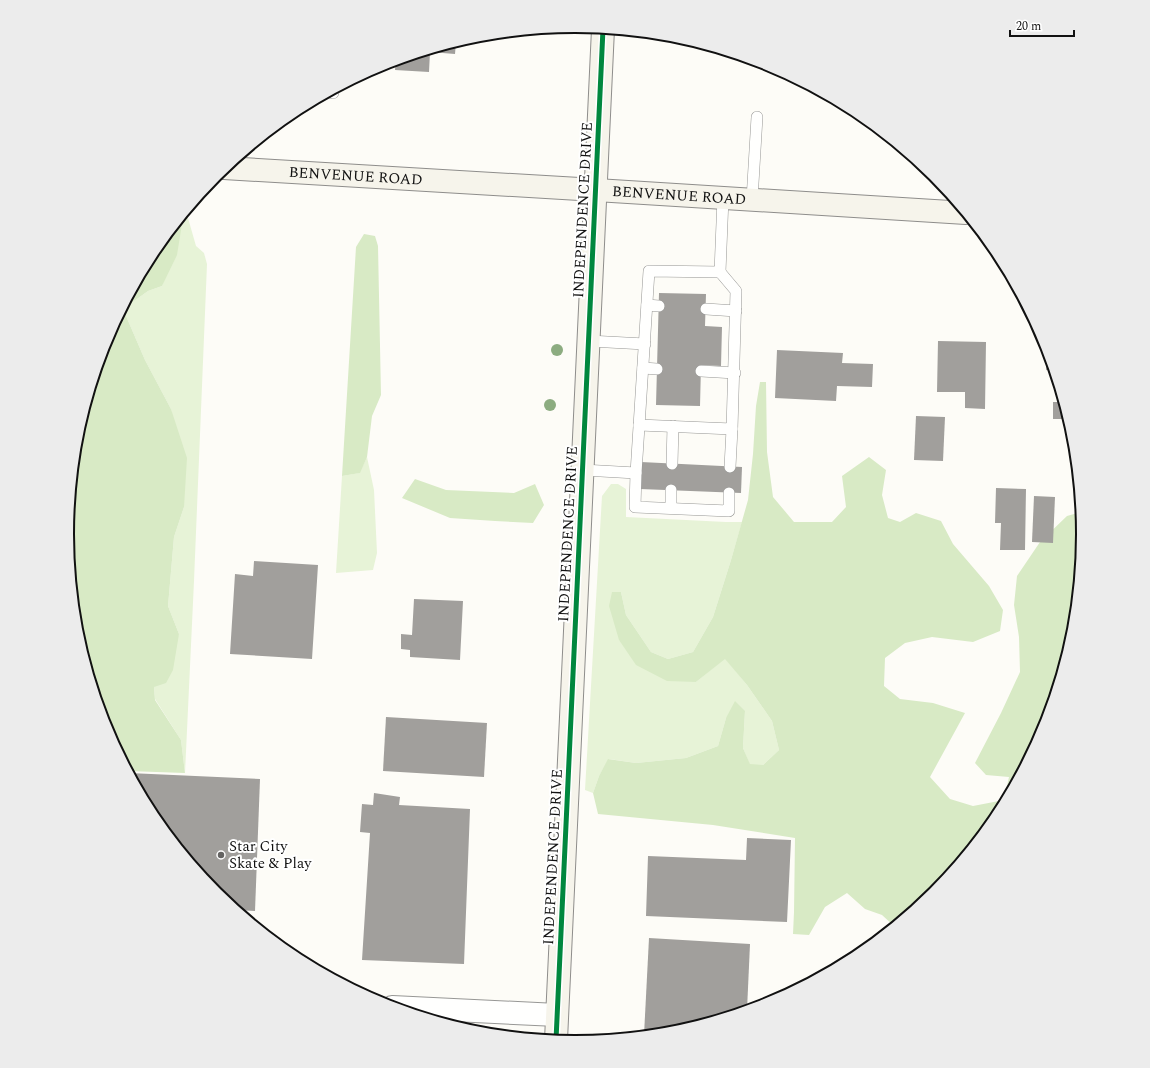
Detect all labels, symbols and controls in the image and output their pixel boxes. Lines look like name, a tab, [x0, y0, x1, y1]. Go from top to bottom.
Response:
scale bar	[1010, 12, 1074, 38]
text: 20 m	[1016, 17, 1041, 36]
street label: INDEPENDENCE DRIVE	[567, 121, 599, 299]
street label: BENVENUE ROAD	[288, 160, 423, 191]
street label: BENVENUE ROAD	[611, 180, 747, 211]
street label: INDEPENDENCE DRIVE	[552, 445, 584, 623]
street label: INDEPENDENCE DRIVE	[537, 768, 569, 946]
place label: Star City Skate & Play	[229, 835, 312, 875]
marker: Star City Skate & Play	[216, 850, 226, 860]

